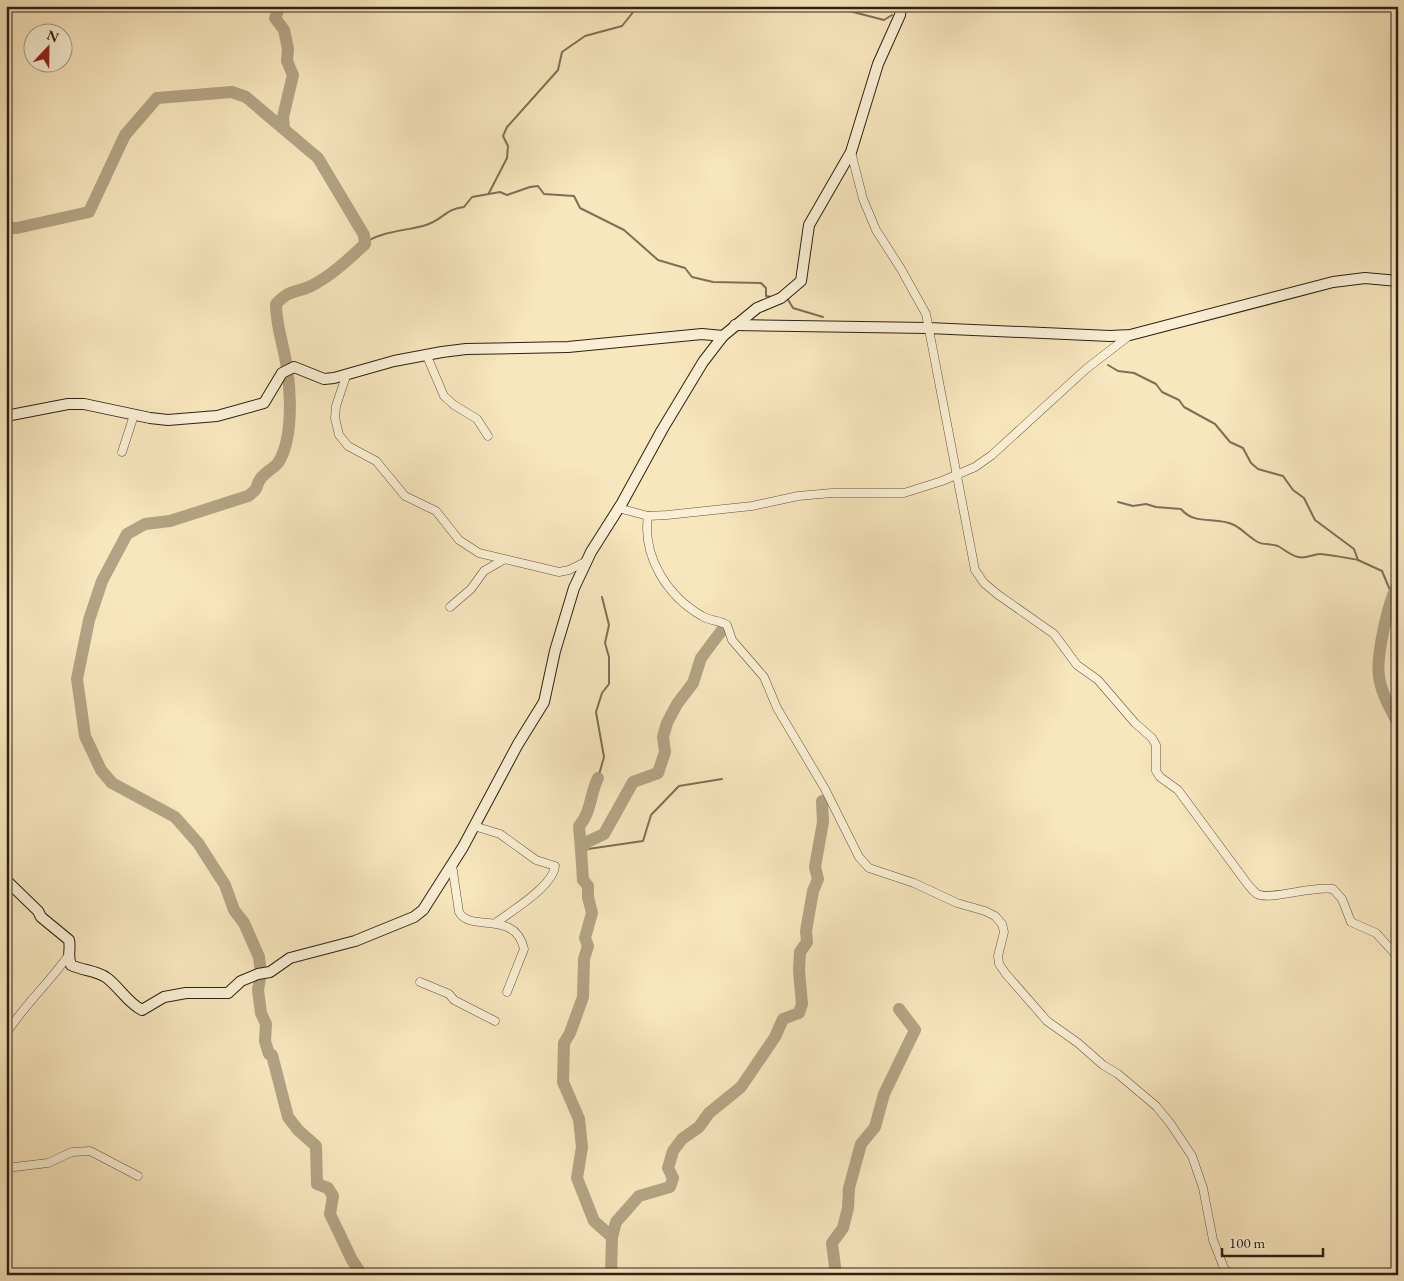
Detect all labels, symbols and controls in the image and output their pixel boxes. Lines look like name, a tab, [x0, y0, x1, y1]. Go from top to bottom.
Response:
north arrow	[22, 22, 72, 72]
text: N	[44, 25, 62, 47]
scale bar	[1222, 1226, 1323, 1258]
text: 100 m	[1229, 1233, 1266, 1252]

